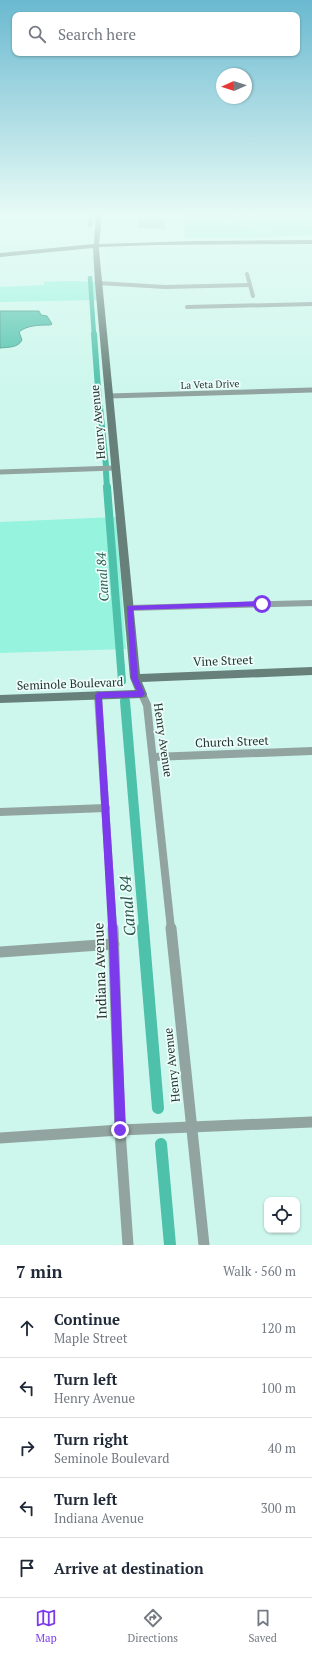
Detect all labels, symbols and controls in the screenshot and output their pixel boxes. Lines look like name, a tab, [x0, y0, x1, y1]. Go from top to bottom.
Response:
search box	[12, 12, 300, 56]
icon: search	[26, 23, 48, 45]
text: Search here	[58, 24, 136, 44]
north arrow	[216, 68, 252, 104]
street label: La Veta Drive	[180, 377, 240, 392]
street label: Henry Avenue	[87, 384, 108, 460]
water label: Canal 84	[91, 551, 113, 602]
route start	[253, 595, 271, 613]
street label: Vine Street	[193, 652, 254, 669]
street label: Seminole Boulevard	[16, 674, 124, 693]
street label: Henry Avenue	[151, 702, 176, 778]
street label: Church Street	[195, 733, 270, 750]
water label: Canal 84	[113, 874, 141, 937]
street label: Indiana Avenue	[88, 922, 111, 1020]
street label: Henry Avenue	[160, 1027, 183, 1103]
route end	[111, 1121, 129, 1139]
map controls	[264, 1197, 300, 1233]
button: locate	[264, 1197, 300, 1233]
text: 7 min	[16, 1260, 63, 1283]
text: Walk · 560 m	[223, 1262, 296, 1280]
text: Continue	[54, 1309, 120, 1329]
icon: ahead	[16, 1317, 38, 1339]
text: 120 m	[261, 1319, 296, 1337]
text: Maple Street	[54, 1329, 128, 1347]
text: Turn left	[54, 1369, 118, 1389]
icon: left	[16, 1377, 38, 1399]
text: 100 m	[261, 1379, 296, 1397]
text: Henry Avenue	[54, 1389, 135, 1407]
text: Turn right	[54, 1429, 129, 1449]
icon: right	[16, 1437, 38, 1459]
text: 40 m	[268, 1439, 296, 1457]
text: Seminole Boulevard	[54, 1449, 169, 1467]
text: Turn left	[54, 1489, 118, 1509]
icon: left	[16, 1497, 38, 1519]
text: 300 m	[261, 1499, 296, 1517]
text: Indiana Avenue	[54, 1509, 144, 1527]
icon: arrive	[16, 1557, 38, 1579]
text: Arrive at destination	[54, 1558, 204, 1578]
tab: Map	[35, 1607, 57, 1645]
tab: Directions	[127, 1607, 178, 1645]
tab: Saved	[248, 1607, 277, 1645]

